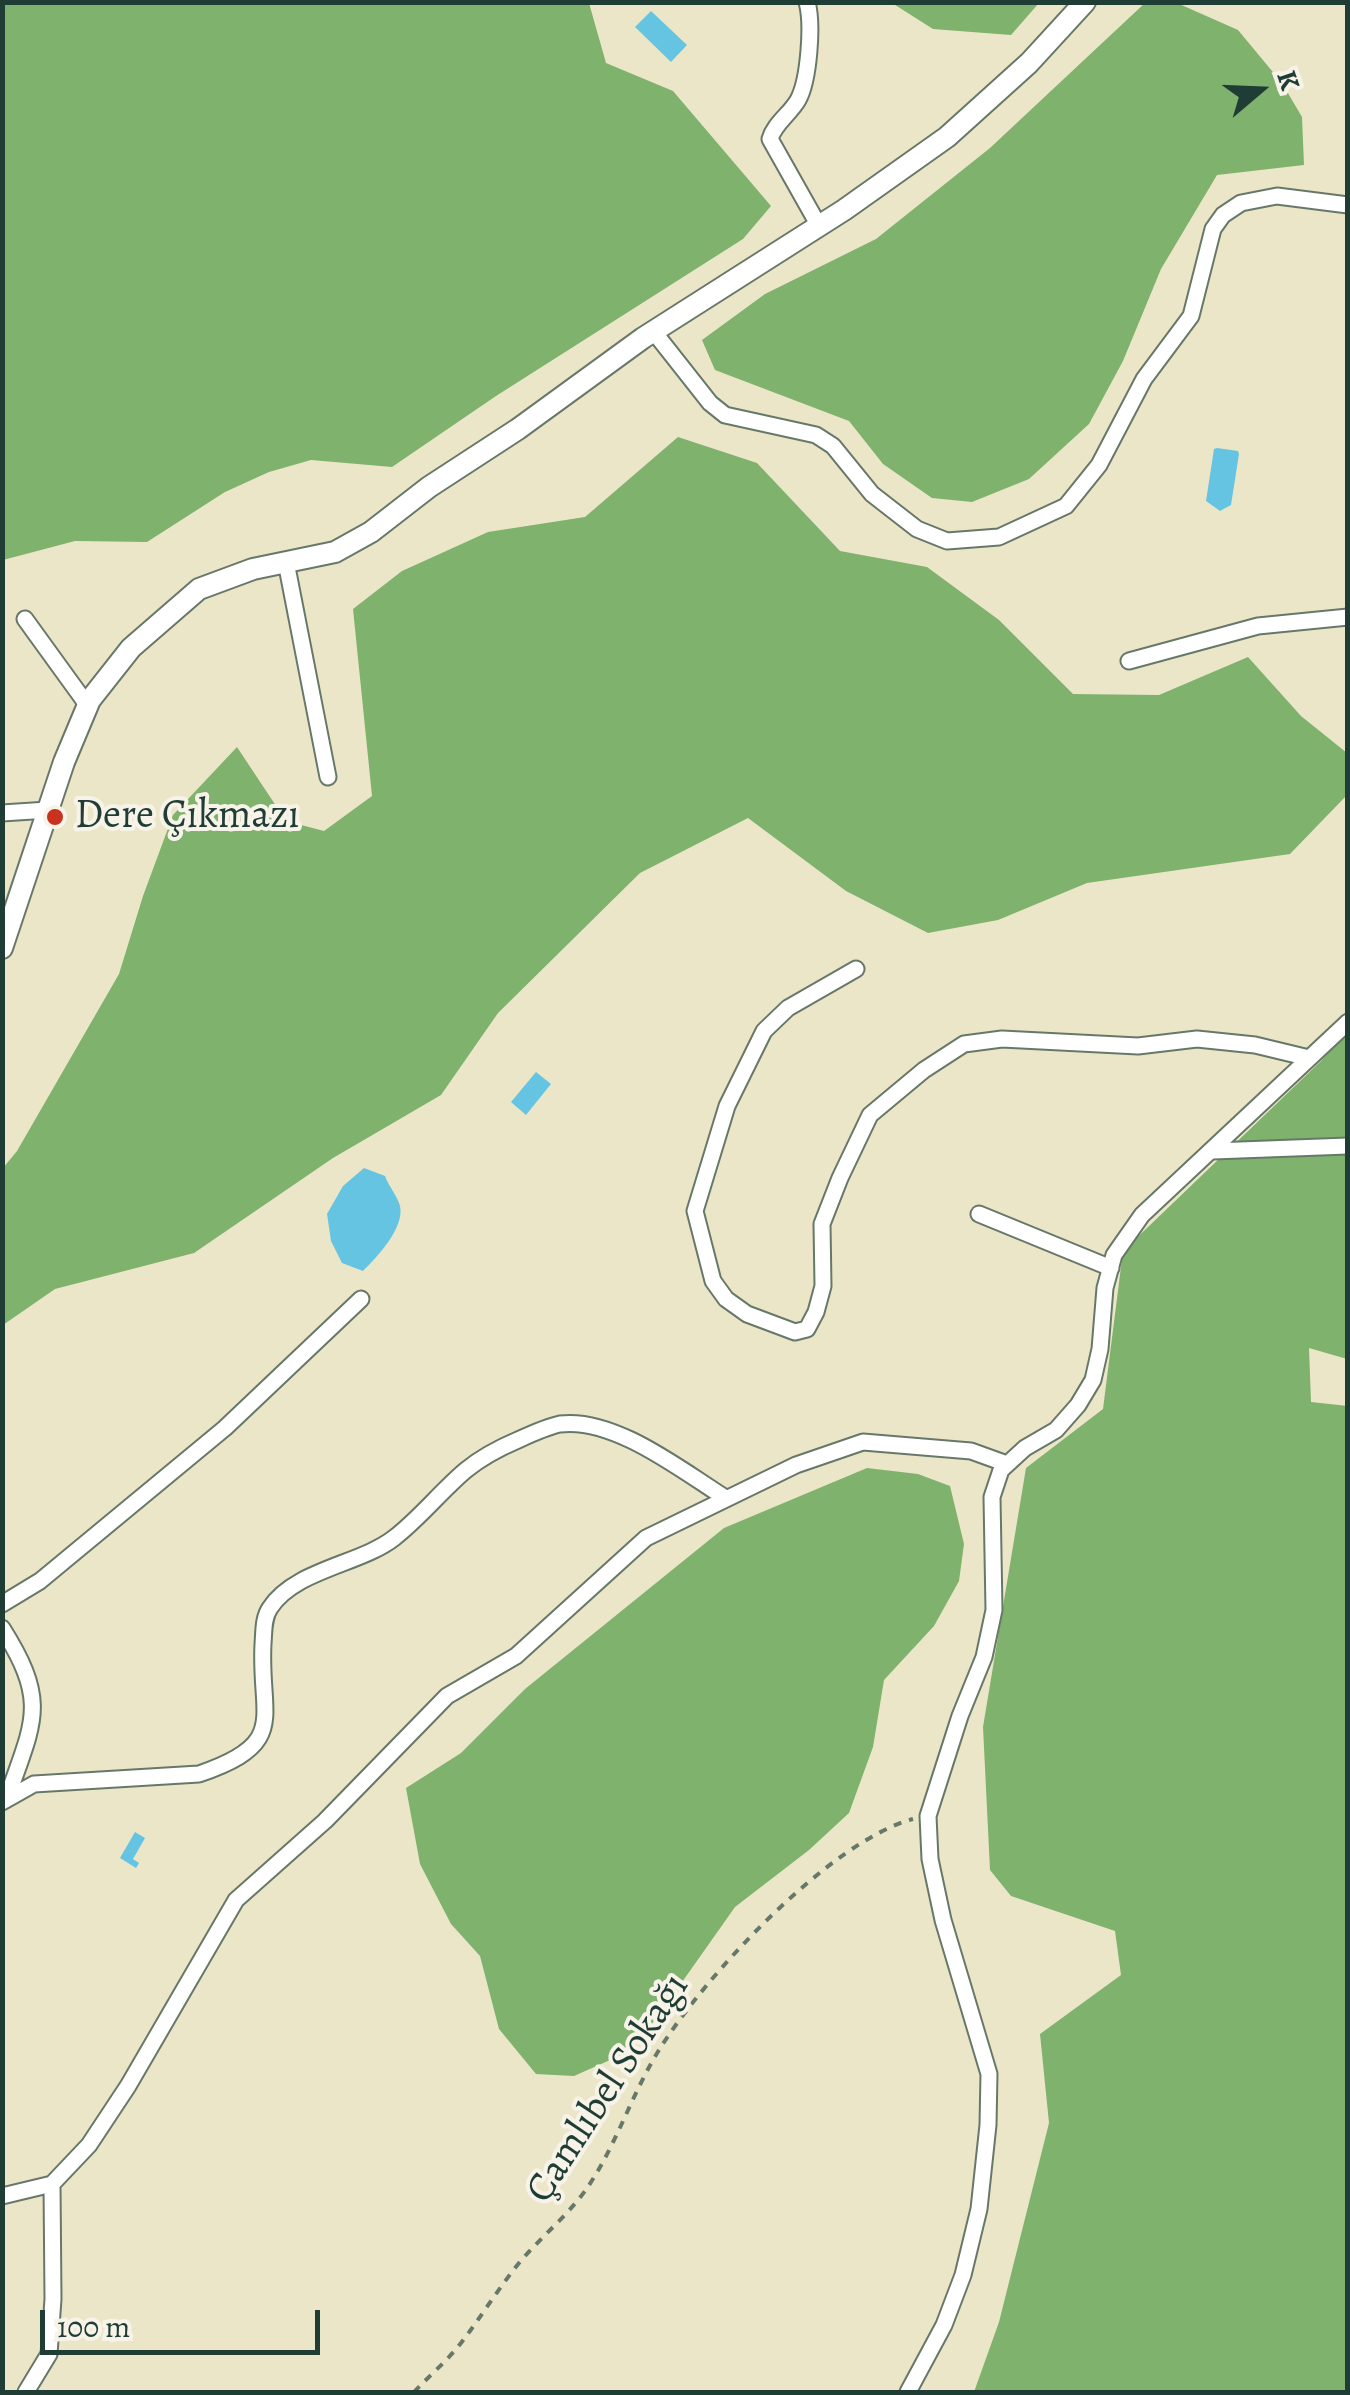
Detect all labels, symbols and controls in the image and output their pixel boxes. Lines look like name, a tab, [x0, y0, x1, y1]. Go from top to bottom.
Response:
north arrow	[1210, 40, 1310, 140]
text: K	[1267, 65, 1309, 95]
place label: Dere Çıkmazı	[75, 793, 300, 841]
marker: Dere Çıkmazı	[44, 806, 66, 828]
street label: Çamlıbel Sokağı	[517, 1966, 701, 2212]
scale bar	[45, 2290, 325, 2352]
text: 100 m	[57, 2307, 130, 2347]

